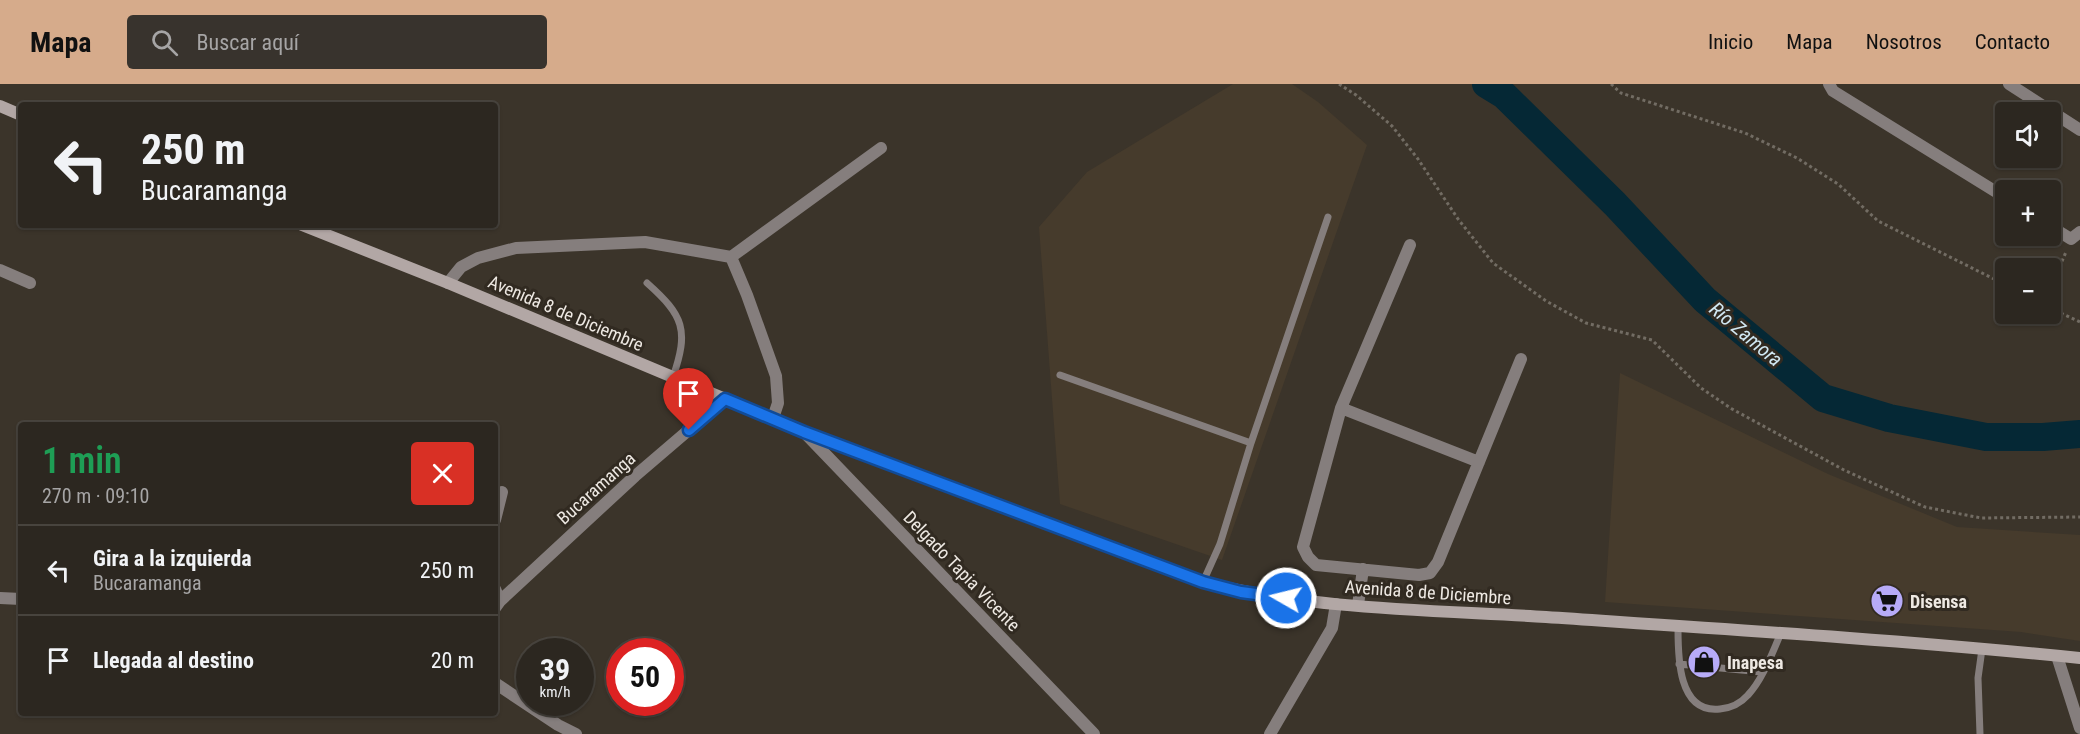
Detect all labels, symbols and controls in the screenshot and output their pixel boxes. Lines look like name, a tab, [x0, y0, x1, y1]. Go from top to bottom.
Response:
search box	[127, 15, 547, 69]
text: Mapa	[30, 26, 91, 59]
icon: search	[148, 26, 181, 59]
text: Buscar aquí	[196, 30, 299, 55]
text: Inicio	[1708, 30, 1753, 54]
text: Mapa	[1786, 30, 1833, 54]
text: Nosotros	[1866, 30, 1942, 54]
text: Contacto	[1975, 30, 2050, 54]
map controls	[1995, 102, 2061, 324]
button: sound	[1995, 102, 2061, 168]
text: 250 m	[141, 125, 246, 174]
icon: left	[42, 126, 120, 204]
text: Bucaramanga	[141, 175, 287, 207]
button: +	[1995, 180, 2061, 246]
button: −	[1995, 258, 2061, 324]
street label: Avenida 8 de Diciembre	[485, 271, 647, 355]
water label: Río Zamora	[1705, 297, 1787, 371]
pin	[663, 368, 714, 430]
icon: arrive	[672, 377, 705, 410]
text: 1 min	[42, 440, 122, 482]
button: close	[411, 442, 474, 505]
street label: Bucaramanga	[553, 448, 639, 528]
text: 270 m · 09:10	[42, 484, 149, 508]
street label: Delgado Tapia Vicente	[899, 507, 1025, 635]
text: Gira a la izquierda	[93, 546, 252, 571]
icon: left	[42, 554, 75, 587]
text: 250 m	[420, 558, 474, 583]
position arrow	[1254, 566, 1318, 630]
text: Bucaramanga	[93, 571, 201, 595]
street label: Avenida 8 de Diciembre	[1344, 576, 1512, 608]
supermarket icon: Disensa	[1869, 583, 1905, 619]
place label: Disensa	[1910, 591, 1967, 612]
speed limit sign: 50	[606, 638, 684, 716]
icon: arrive	[42, 644, 75, 677]
shop icon: Inapesa	[1686, 644, 1722, 680]
text: Llegada al destino	[93, 648, 254, 673]
text: 20 m	[431, 648, 474, 673]
text: 39	[540, 652, 570, 687]
place label: Inapesa	[1727, 652, 1783, 673]
text: km/h	[540, 683, 570, 701]

